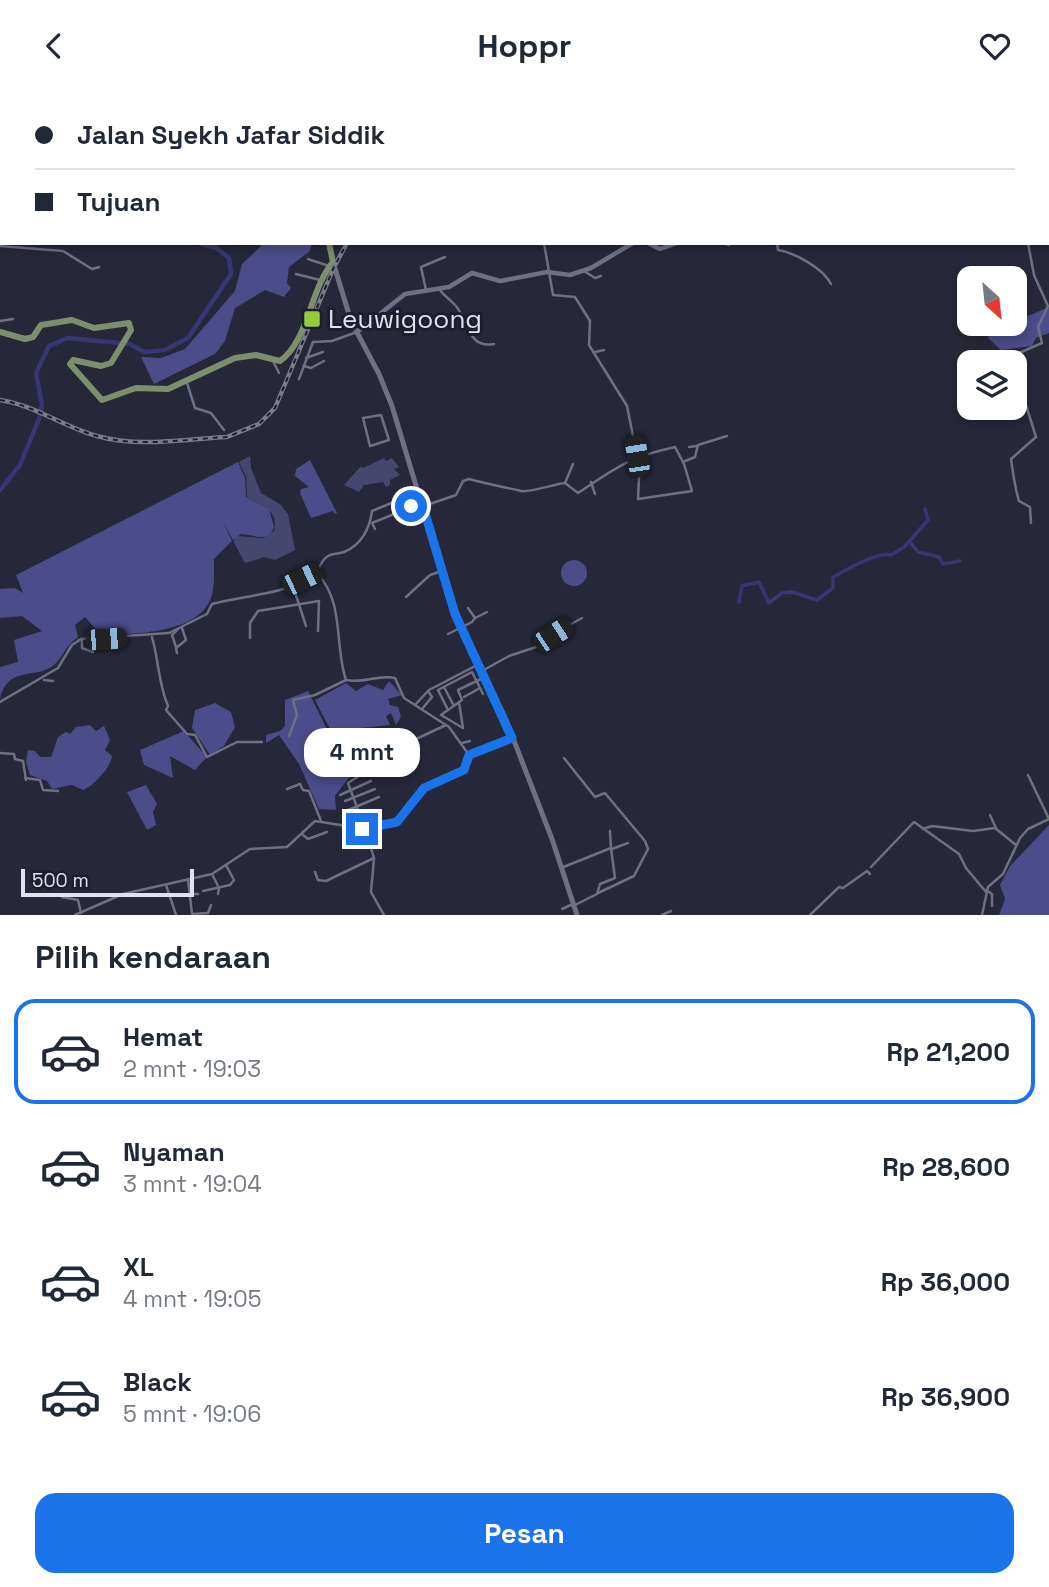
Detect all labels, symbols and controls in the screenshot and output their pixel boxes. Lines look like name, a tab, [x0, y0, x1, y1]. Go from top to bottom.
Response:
text: Hoppr	[477, 26, 572, 66]
icon: back	[35, 27, 73, 65]
icon: heart	[976, 27, 1014, 65]
text: Jalan Syekh Jafar Siddik	[77, 118, 385, 152]
text: Tujuan	[77, 185, 160, 219]
north arrow	[957, 266, 1027, 336]
map controls	[957, 266, 1027, 420]
place label: Leuwigoong	[328, 302, 482, 336]
marker: Leuwigoong	[302, 309, 322, 329]
button: layers	[957, 350, 1027, 420]
car	[624, 434, 651, 478]
route start	[395, 490, 427, 522]
car	[279, 560, 326, 598]
car	[530, 615, 577, 655]
car	[85, 627, 128, 651]
callout: 4 mnt	[304, 727, 420, 777]
text: 4 mnt	[330, 737, 394, 767]
route end	[346, 813, 378, 845]
scale bar	[21, 866, 194, 898]
text: 500 m	[32, 868, 89, 893]
text: Pilih kendaraan	[35, 937, 271, 977]
icon: car	[39, 1020, 102, 1083]
text: Hemat	[123, 1020, 203, 1054]
text: Rp 21,200	[886, 1035, 1010, 1069]
text: 2 mnt · 19:03	[123, 1054, 261, 1084]
icon: car	[39, 1135, 102, 1198]
text: Nyaman	[123, 1135, 225, 1169]
text: Rp 28,600	[882, 1150, 1010, 1184]
text: 3 mnt · 19:04	[123, 1169, 262, 1199]
icon: car	[39, 1250, 102, 1313]
text: XL	[123, 1250, 154, 1284]
text: Rp 36,000	[881, 1265, 1010, 1299]
text: 4 mnt · 19:05	[123, 1284, 262, 1314]
icon: car	[39, 1365, 102, 1428]
text: Black	[123, 1365, 192, 1399]
text: Rp 36,900	[881, 1380, 1010, 1414]
text: 5 mnt · 19:06	[123, 1399, 261, 1429]
button: Pesan	[35, 1493, 1014, 1573]

